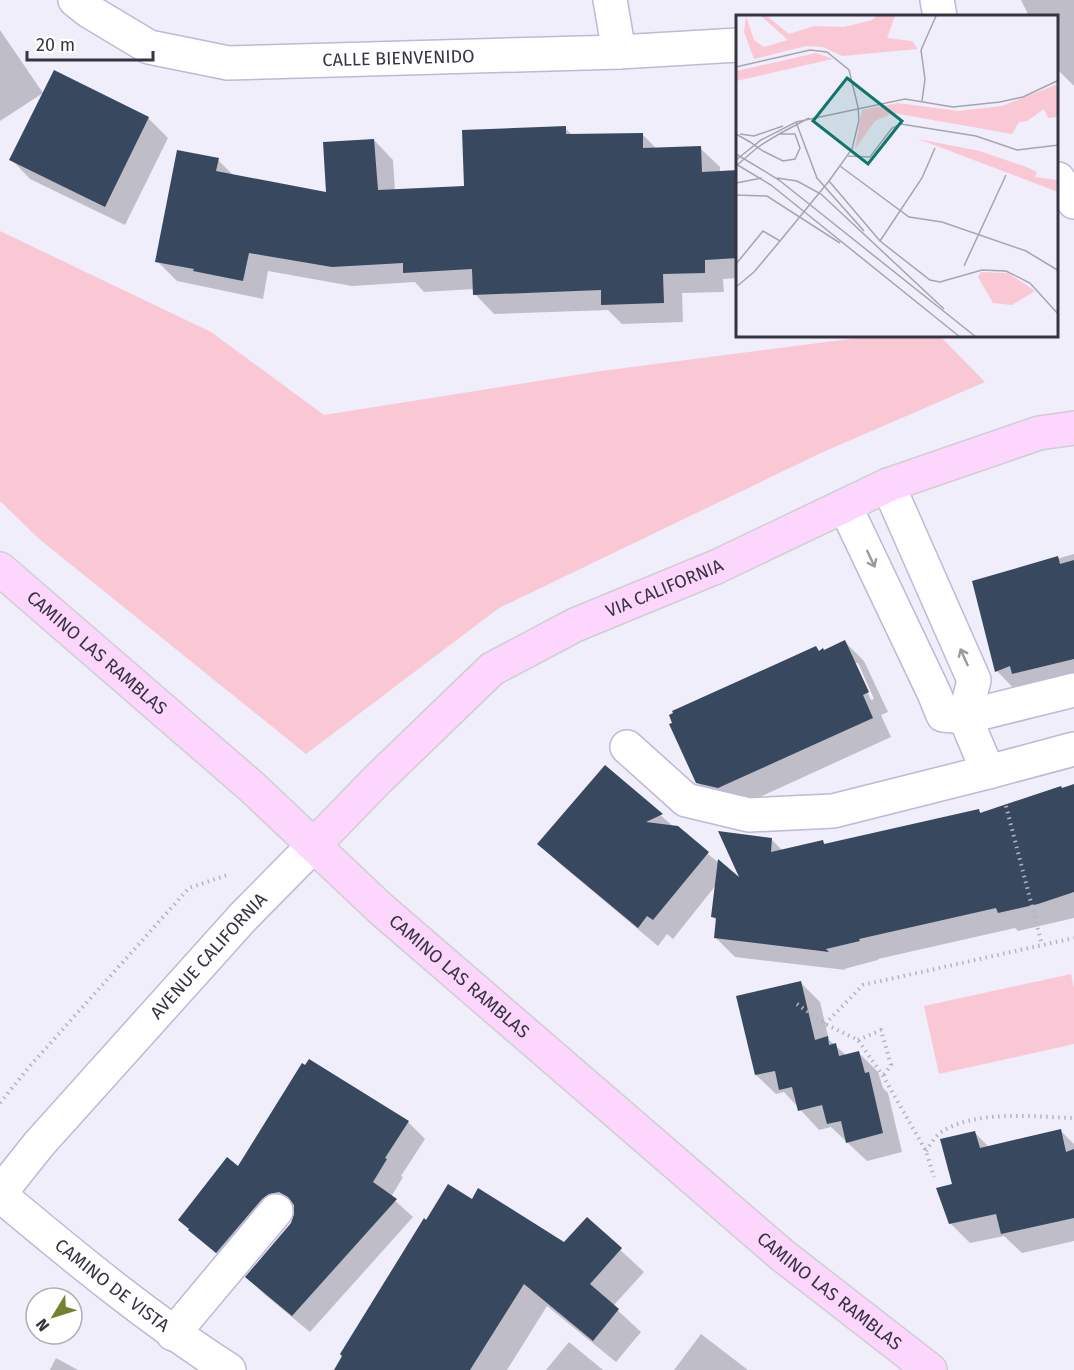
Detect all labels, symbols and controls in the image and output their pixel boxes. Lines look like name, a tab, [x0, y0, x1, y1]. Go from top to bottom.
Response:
inset map	[736, 15, 1059, 338]
scale bar	[27, 24, 153, 62]
text: 20 m	[36, 34, 75, 56]
street label: CALLE BIENVENIDO	[322, 45, 475, 71]
one-way arrow	[865, 549, 877, 567]
street label: VIA CALIFORNIA	[602, 554, 727, 622]
street label: CAMINO LAS RAMBLAS	[22, 586, 172, 720]
one-way arrow	[958, 649, 969, 667]
street label: AVENUE CALIFORNIA	[146, 888, 272, 1023]
street label: CAMINO LAS RAMBLAS	[384, 910, 534, 1043]
street label: CAMINO LAS RAMBLAS	[752, 1227, 906, 1355]
street label: CAMINO DE VISTA	[50, 1234, 174, 1337]
north arrow	[24, 1286, 84, 1346]
text: N	[32, 1315, 53, 1335]

